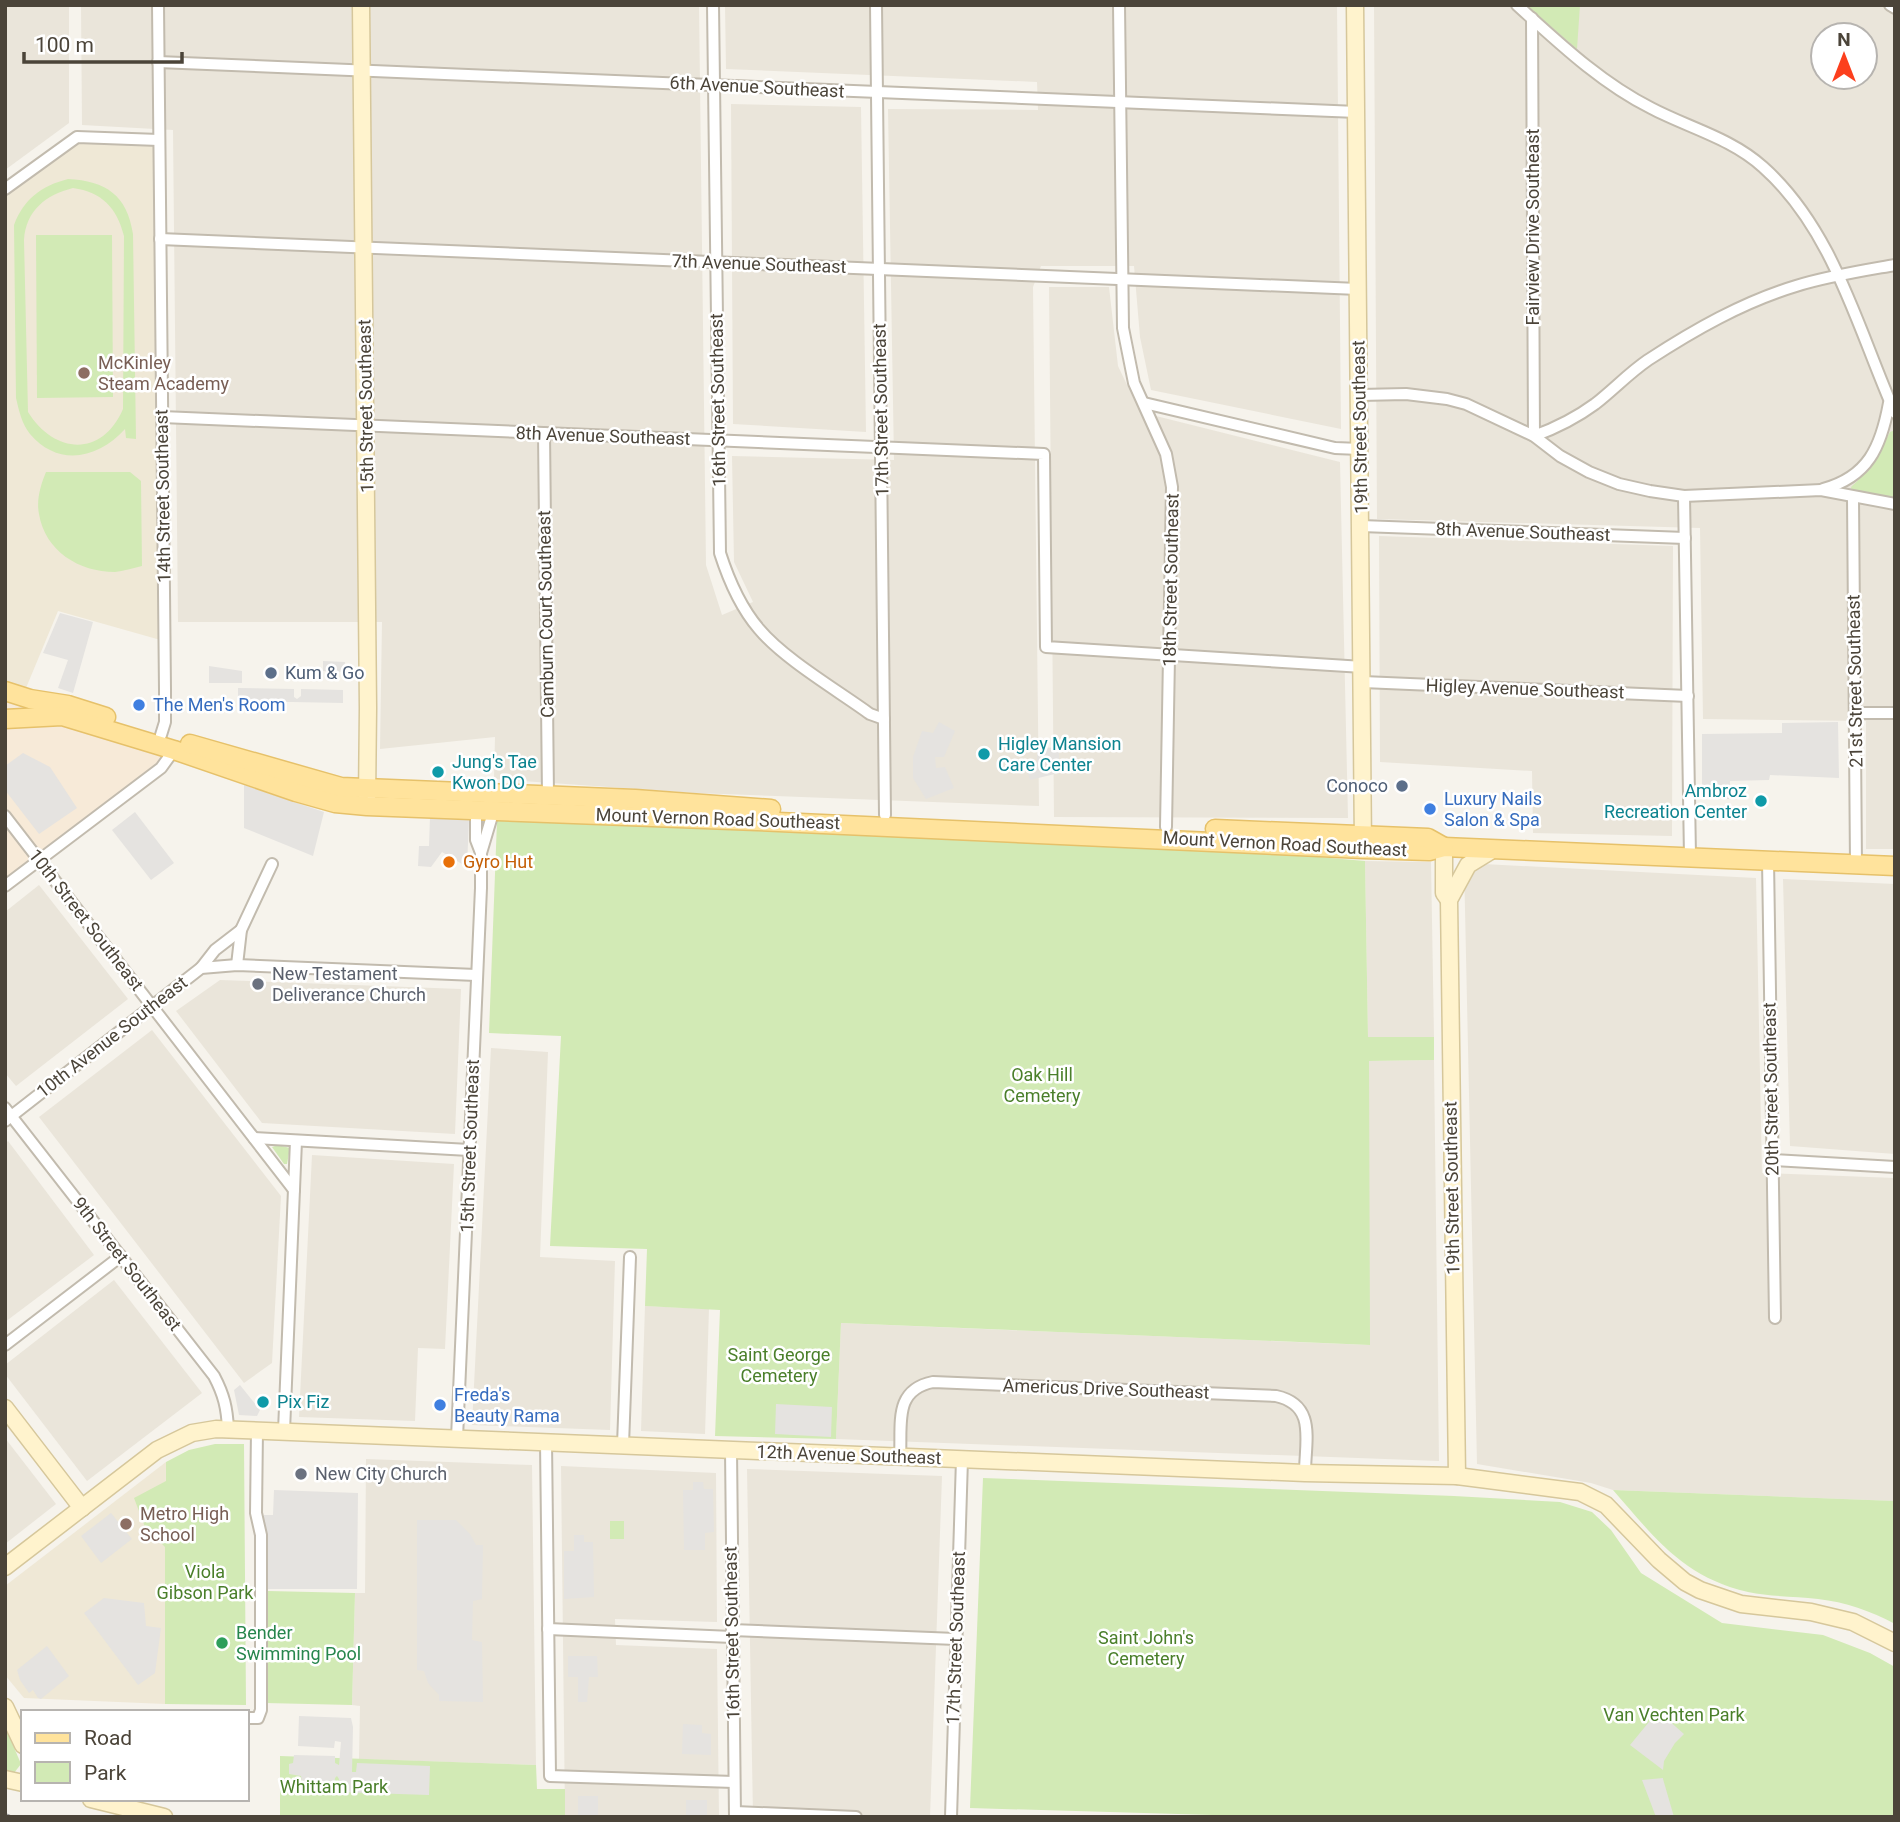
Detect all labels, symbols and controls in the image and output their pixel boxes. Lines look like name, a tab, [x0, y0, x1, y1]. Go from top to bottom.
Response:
scale bar	[24, 21, 182, 65]
north arrow	[1809, 21, 1879, 91]
text: N	[1837, 28, 1851, 51]
text: 100 m	[35, 33, 94, 57]
street label: 6th Avenue Southeast	[669, 71, 845, 102]
street label: Fairview Drive Southeast	[1522, 128, 1543, 325]
street label: 7th Avenue Southeast	[671, 250, 847, 277]
street label: 16th Street Southeast	[705, 313, 730, 487]
street label: 15th Street Southeast	[353, 319, 378, 493]
street label: 17th Street Southeast	[868, 323, 893, 497]
street label: 19th Street Southeast	[1347, 340, 1372, 514]
place label: McKinley Steam Academy	[98, 352, 230, 394]
marker: McKinley Steam Academy	[76, 365, 92, 381]
street label: 14th Street Southeast	[150, 409, 175, 583]
street label: 8th Avenue Southeast	[515, 422, 691, 449]
street label: 18th Street Southeast	[1158, 493, 1183, 667]
street label: Camburn Court Southeast	[533, 510, 558, 718]
street label: 8th Avenue Southeast	[1435, 518, 1611, 545]
street label: 21st Street Southeast	[1842, 594, 1867, 768]
place label: Kum & Go	[285, 662, 364, 683]
marker: Kum & Go	[263, 665, 279, 681]
street label: Higley Avenue Southeast	[1425, 675, 1625, 702]
place label: The Men's Room	[153, 694, 286, 715]
marker: The Men's Room	[131, 697, 147, 713]
place label: Higley Mansion Care Center	[998, 733, 1121, 775]
marker: Higley Mansion Care Center	[976, 746, 992, 762]
place label: Jung's Tae Kwon DO	[452, 751, 537, 793]
marker: Jung's Tae Kwon DO	[430, 764, 446, 780]
place label: Conoco	[1326, 775, 1388, 796]
marker: Conoco	[1394, 778, 1410, 794]
place label: Ambroz Recreation Center	[1604, 780, 1747, 822]
place label: Luxury Nails Salon & Spa	[1444, 788, 1542, 830]
marker: Ambroz Recreation Center	[1753, 793, 1769, 809]
marker: Luxury Nails Salon & Spa	[1422, 801, 1438, 817]
street label: Mount Vernon Road Southeast	[595, 804, 841, 833]
street label: Mount Vernon Road Southeast	[1162, 827, 1408, 860]
street label: 10th Street Southeast	[25, 845, 148, 995]
place label: Gyro Hut	[463, 851, 533, 872]
marker: Gyro Hut	[441, 854, 457, 870]
place label: New Testament Deliverance Church	[272, 963, 426, 1005]
street label: 10th Avenue Southeast	[32, 971, 191, 1102]
marker: New Testament Deliverance Church	[250, 976, 266, 992]
street label: 20th Street Southeast	[1758, 1002, 1783, 1176]
street label: 15th Street Southeast	[456, 1059, 483, 1233]
park label: Oak Hill Cemetery	[1004, 1064, 1081, 1106]
street label: 19th Street Southeast	[1439, 1101, 1464, 1275]
street label: 9th Street Southeast	[69, 1193, 186, 1335]
park label: Saint George Cemetery	[728, 1344, 830, 1386]
street label: Americus Drive Southeast	[1002, 1374, 1210, 1403]
place label: Freda's Beauty Rama	[454, 1384, 560, 1426]
place label: Pix Fiz	[277, 1391, 329, 1412]
marker: Pix Fiz	[255, 1394, 271, 1410]
marker: Freda's Beauty Rama	[432, 1397, 448, 1413]
street label: 12th Avenue Southeast	[756, 1441, 942, 1468]
place label: New City Church	[315, 1463, 447, 1484]
marker: New City Church	[293, 1466, 309, 1482]
place label: Metro High School	[140, 1503, 229, 1545]
marker: Metro High School	[118, 1516, 134, 1532]
street label: 16th Street Southeast	[719, 1546, 744, 1720]
street label: 17th Street Southeast	[942, 1551, 969, 1725]
park label: Viola Gibson Park	[157, 1561, 254, 1603]
place label: Bender Swimming Pool	[236, 1622, 361, 1664]
park label: Saint John's Cemetery	[1098, 1627, 1194, 1669]
marker: Bender Swimming Pool	[214, 1635, 230, 1651]
park label: Van Vechten Park	[1603, 1704, 1746, 1725]
legend	[21, 1710, 248, 1801]
text: Road	[84, 1726, 132, 1750]
text: Park	[84, 1761, 127, 1785]
park label: Whittam Park	[280, 1776, 389, 1797]

